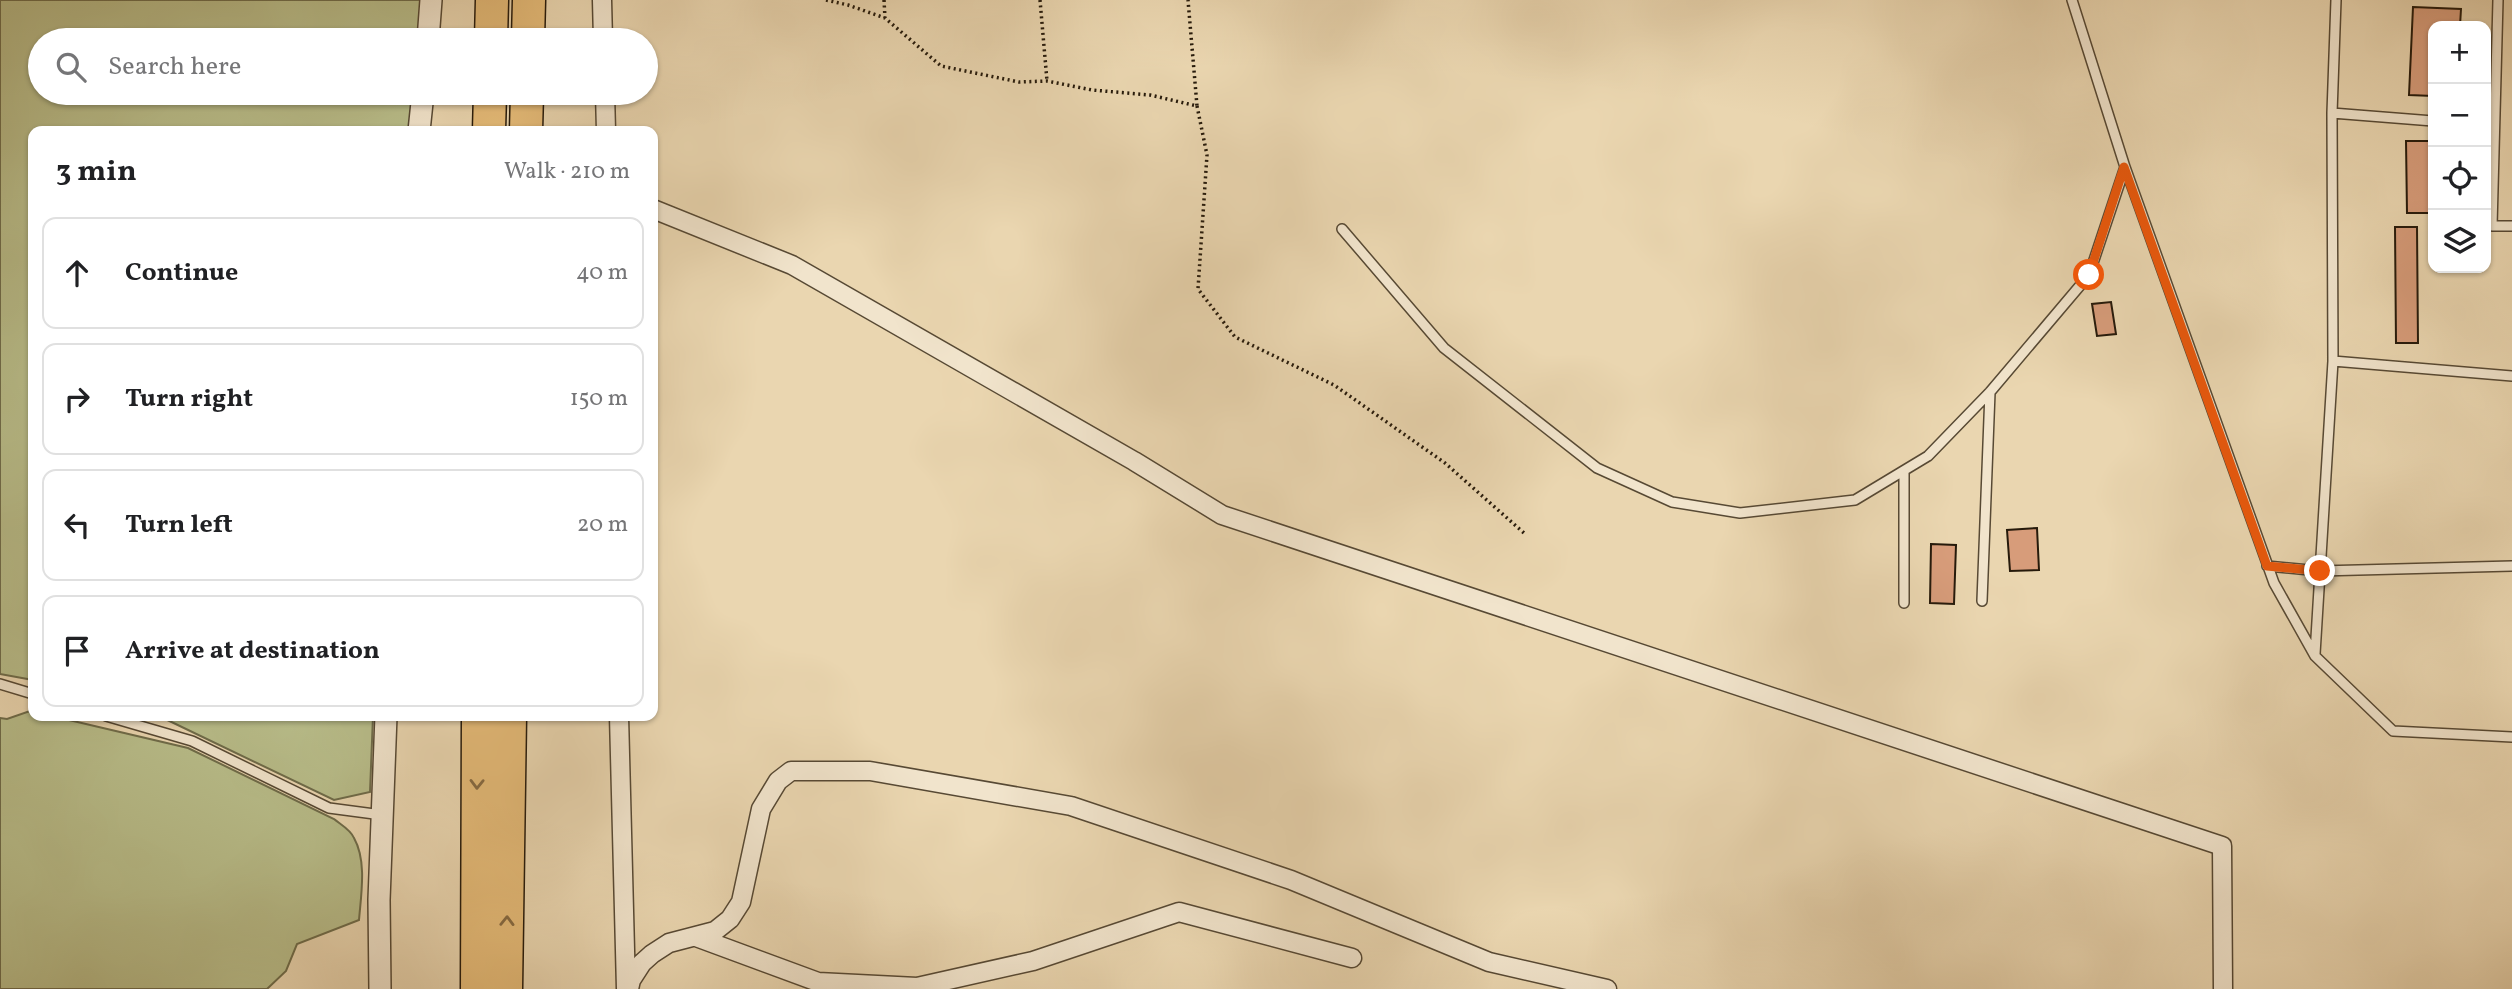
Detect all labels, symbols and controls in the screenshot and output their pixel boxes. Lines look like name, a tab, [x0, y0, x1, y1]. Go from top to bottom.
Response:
map controls	[2428, 21, 2491, 273]
button: +	[2428, 21, 2491, 84]
search box	[28, 28, 658, 105]
icon: search	[52, 48, 90, 86]
text: Search here	[108, 49, 241, 85]
button: −	[2428, 84, 2491, 147]
button: locate	[2428, 147, 2491, 210]
text: 3 min	[56, 151, 137, 193]
text: Walk · 210 m	[504, 156, 630, 188]
button: layers	[2428, 210, 2491, 273]
icon: ahead	[58, 254, 96, 292]
text: Continue	[125, 255, 238, 291]
text: 40 m	[576, 257, 628, 289]
route start	[2073, 259, 2104, 290]
icon: right	[58, 380, 96, 418]
text: Turn right	[125, 381, 253, 417]
text: 150 m	[570, 383, 628, 415]
icon: left	[58, 506, 96, 544]
text: Turn left	[125, 507, 233, 543]
text: 20 m	[577, 509, 628, 541]
route end	[2304, 555, 2335, 586]
icon: arrive	[58, 632, 96, 670]
text: Arrive at destination	[125, 633, 380, 669]
one-way arrow	[469, 779, 485, 790]
one-way arrow	[499, 915, 515, 926]

